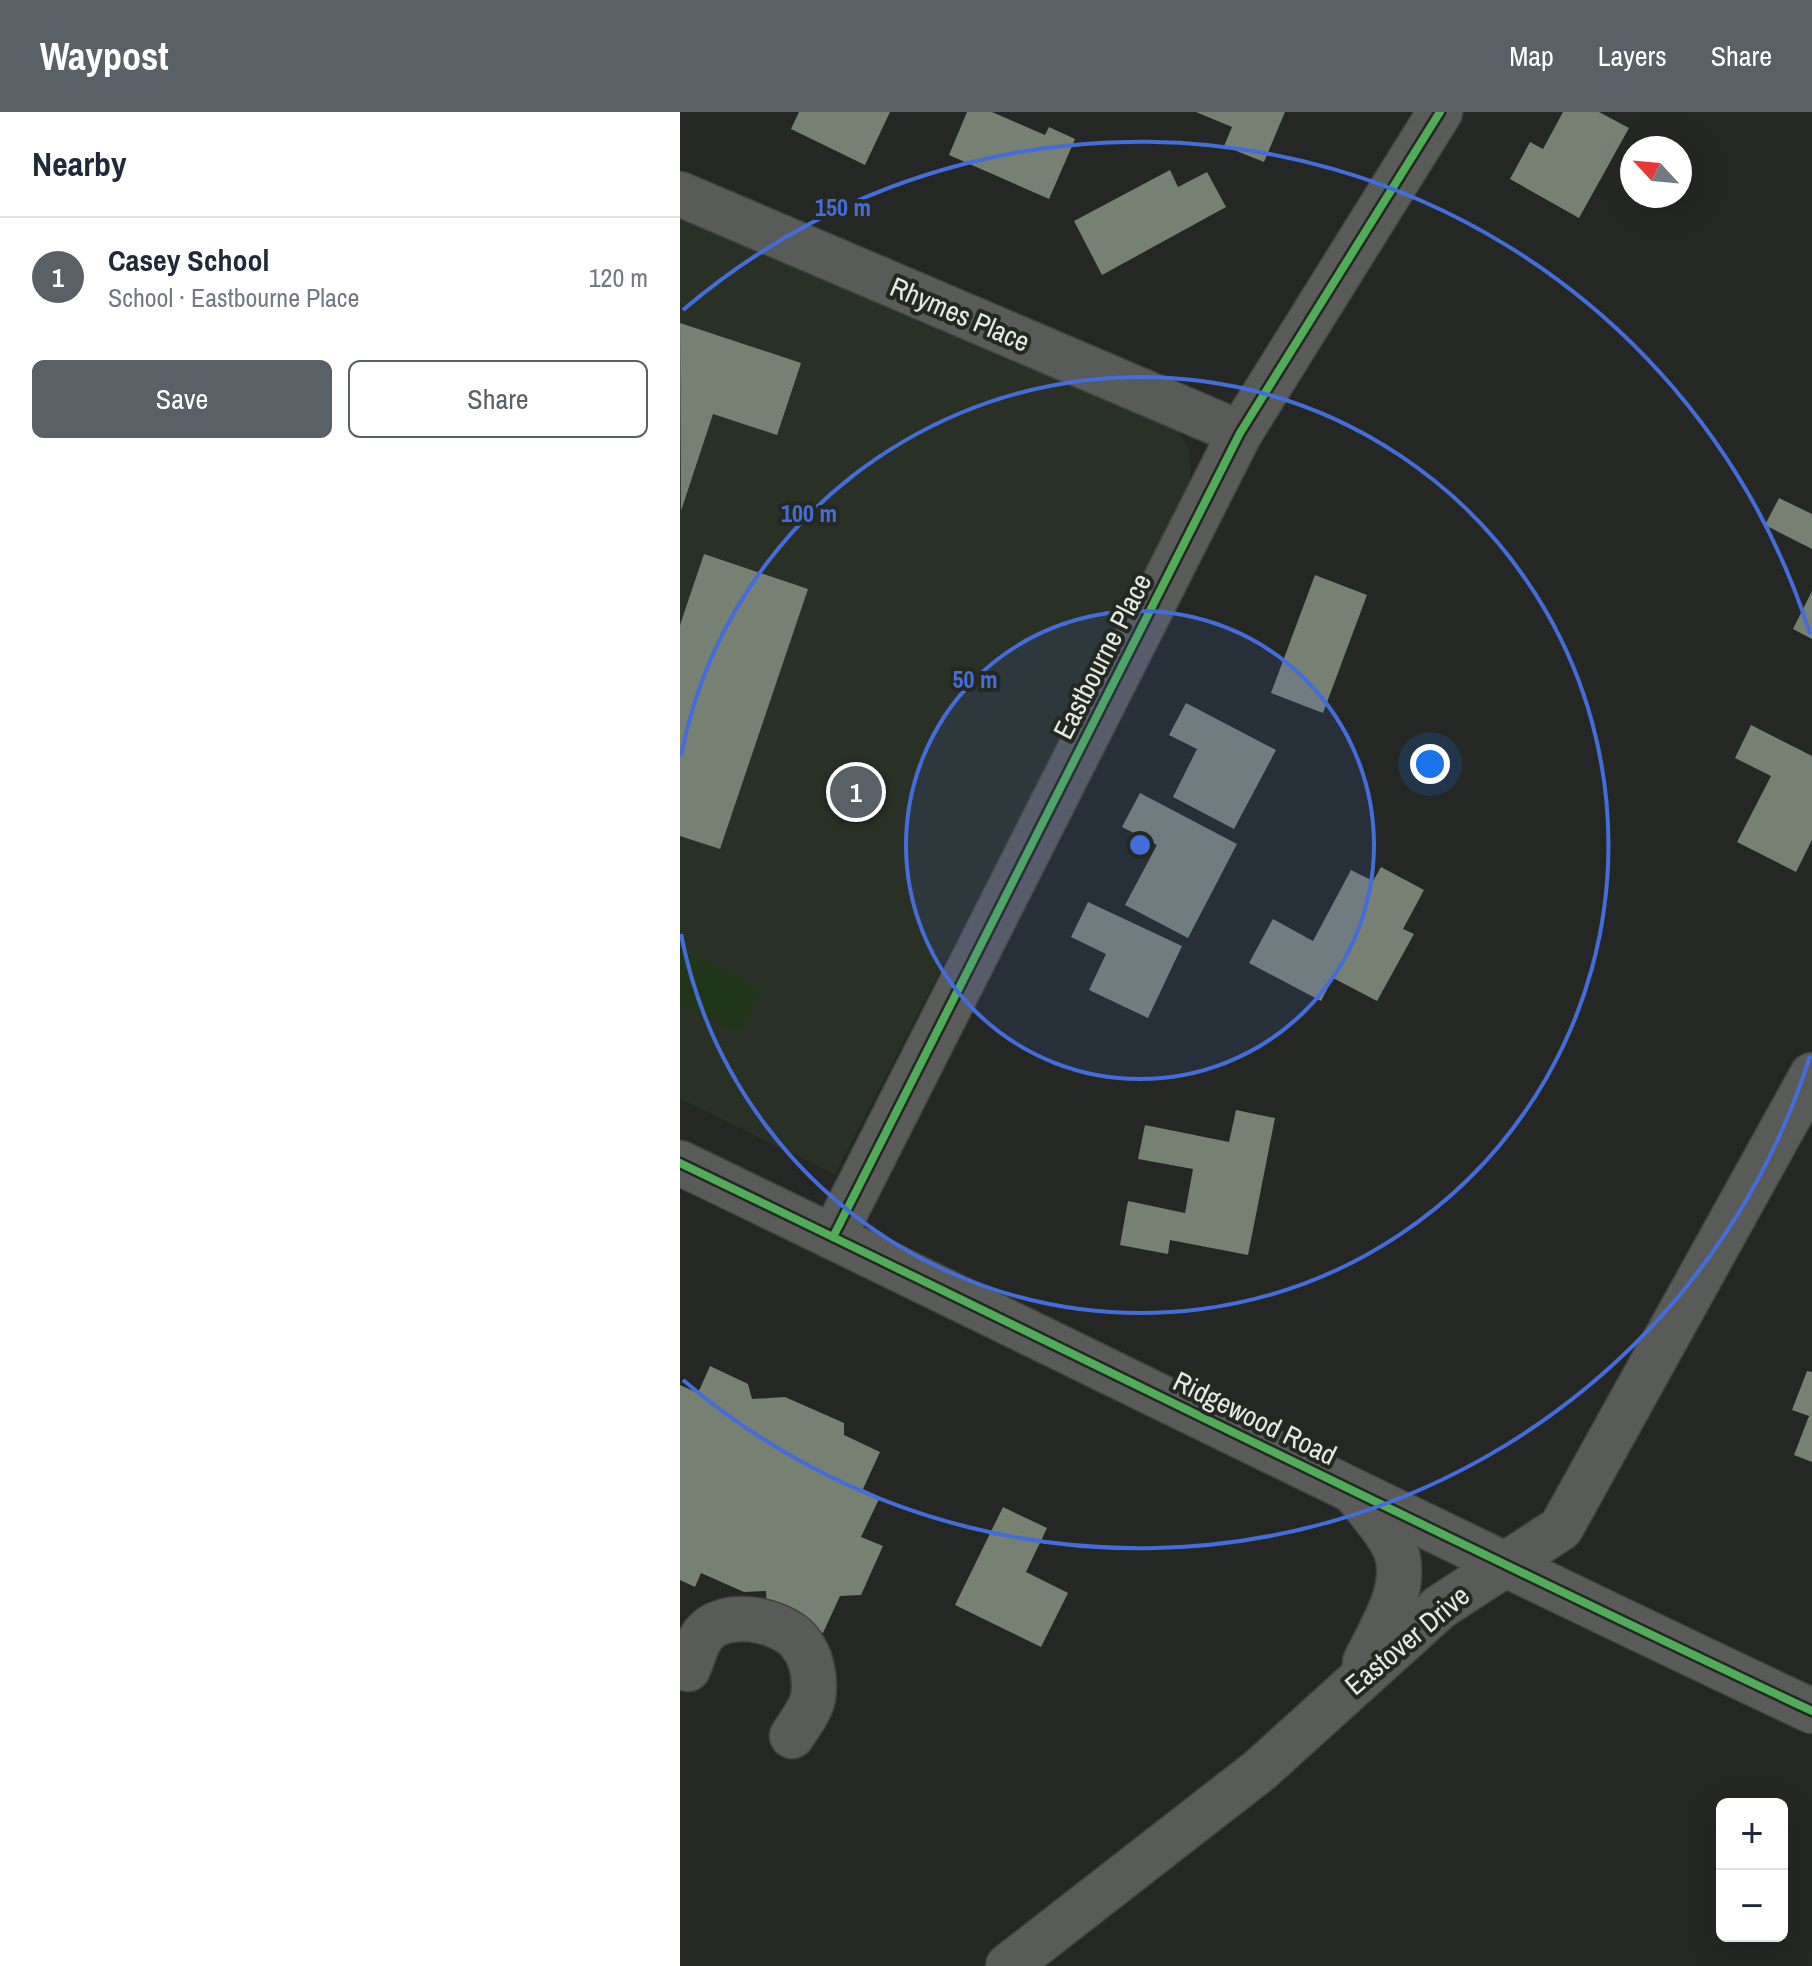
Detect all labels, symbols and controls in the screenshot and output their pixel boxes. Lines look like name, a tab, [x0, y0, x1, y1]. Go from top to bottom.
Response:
text: Waypost	[40, 31, 169, 82]
text: Map	[1509, 37, 1554, 75]
text: Layers	[1598, 37, 1667, 75]
text: Share	[1711, 37, 1772, 75]
north arrow	[1620, 136, 1692, 208]
text: Nearby	[32, 141, 127, 187]
text: 150 m	[815, 191, 871, 223]
text: Casey School	[108, 240, 269, 280]
text: 1	[52, 260, 64, 295]
text: 120 m	[589, 260, 648, 295]
street label: Rhymes Place	[884, 268, 1036, 360]
text: School · Eastbourne Place	[108, 280, 359, 315]
button: Save	[32, 360, 332, 438]
button: Share	[348, 360, 648, 438]
text: 100 m	[781, 497, 837, 529]
street label: Eastbourne Place	[1044, 567, 1160, 745]
text: 50 m	[953, 663, 997, 695]
your location	[1410, 744, 1450, 784]
pin: 1	[830, 762, 882, 822]
centre of rings	[1126, 831, 1154, 859]
street label: Ridgewood Road	[1167, 1362, 1343, 1474]
street label: Eastover Drive	[1337, 1577, 1477, 1703]
map controls	[1716, 1798, 1788, 1942]
button: +	[1716, 1798, 1788, 1870]
button: −	[1716, 1870, 1788, 1942]

